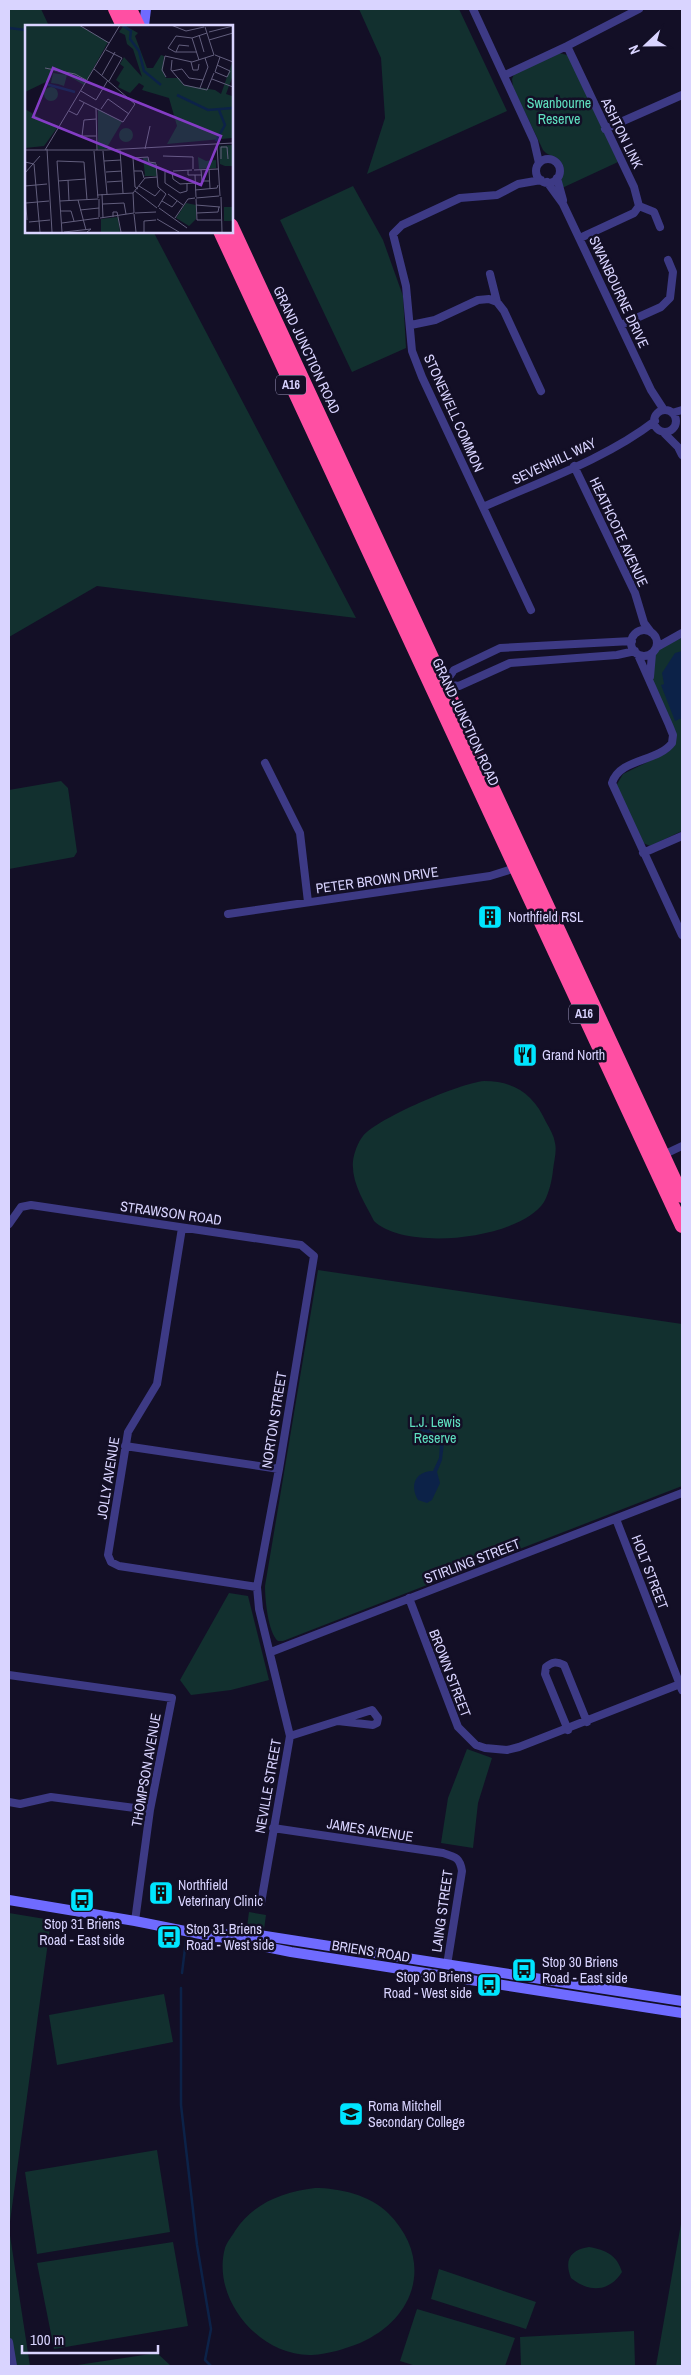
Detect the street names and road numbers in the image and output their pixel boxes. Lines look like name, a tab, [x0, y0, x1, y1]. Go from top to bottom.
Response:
street label: ASHTON LINK	[597, 94, 647, 172]
street label: SWANBOURNE DRIVE	[585, 233, 653, 351]
street label: GRAND JUNCTION ROAD	[269, 283, 345, 417]
street label: STONEWELL COMMON	[420, 351, 488, 475]
road number: A16	[276, 376, 306, 394]
street label: SEVENHILL WAY	[509, 434, 599, 488]
street label: HEATHCOTE AVENUE	[586, 474, 652, 590]
street label: GRAND JUNCTION ROAD	[428, 655, 504, 789]
street label: PETER BROWN DRIVE	[314, 862, 440, 898]
road number: A16	[569, 1004, 599, 1024]
street label: STRAWSON ROAD	[119, 1197, 223, 1229]
street label: NORTON STREET	[257, 1370, 291, 1470]
street label: JOLLY AVENUE	[93, 1436, 123, 1520]
street label: HOLT STREET	[628, 1532, 672, 1612]
street label: STIRLING STREET	[421, 1534, 523, 1588]
street label: BROWN STREET	[425, 1627, 475, 1719]
street label: THOMPSON AVENUE	[127, 1712, 165, 1828]
street label: NEVILLE STREET	[251, 1737, 285, 1835]
street label: JAMES AVENUE	[326, 1814, 414, 1846]
street label: LAING STREET	[427, 1869, 457, 1953]
street label: BRIENS ROAD	[331, 1936, 411, 1966]

